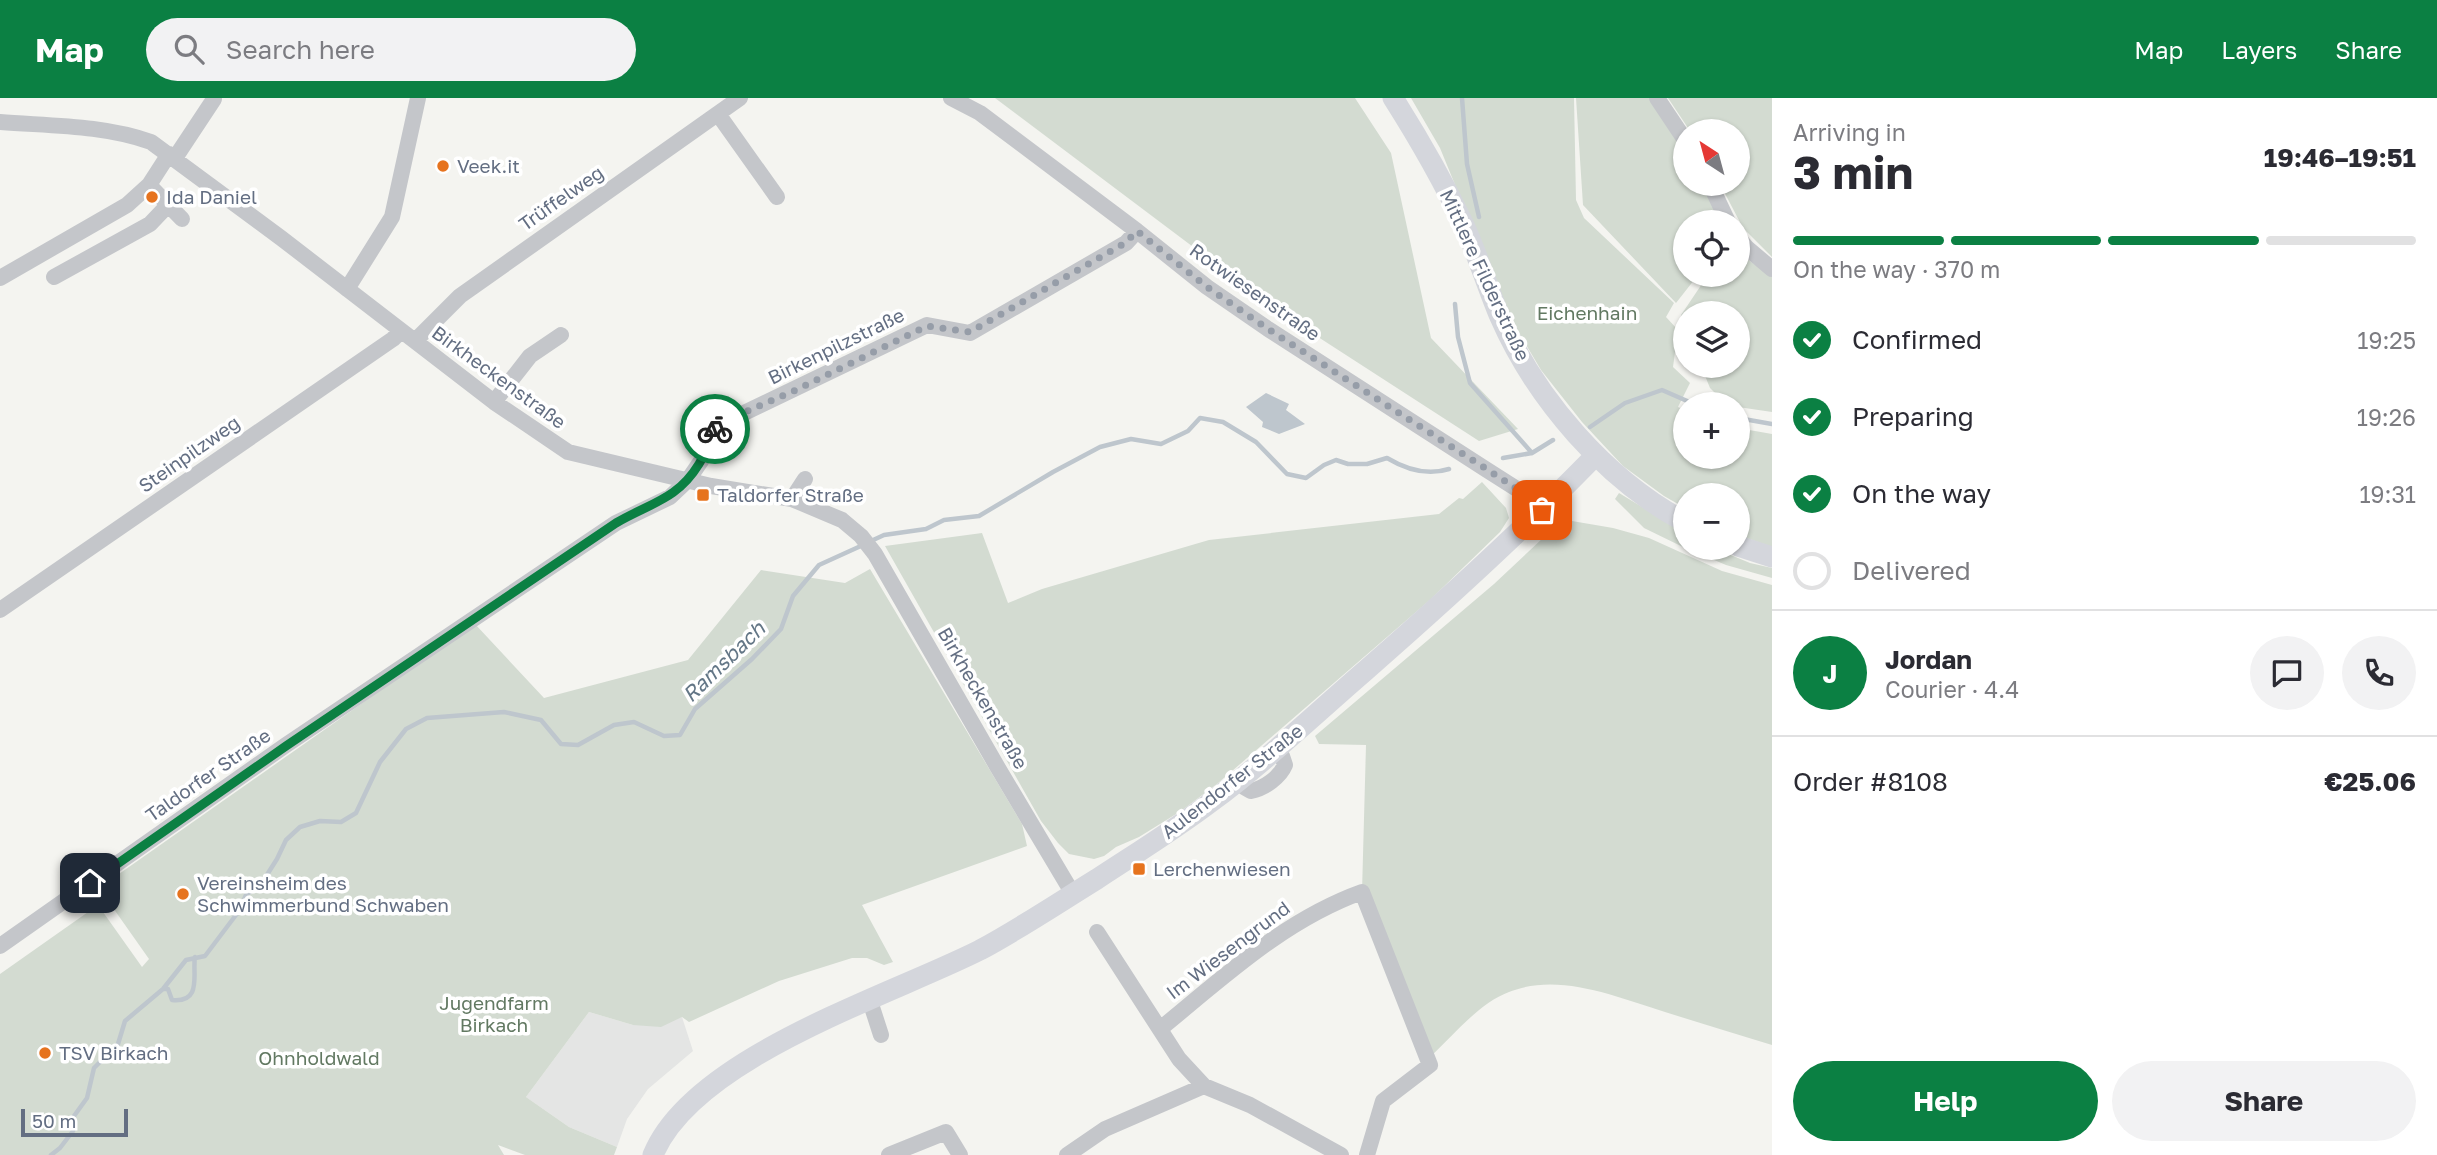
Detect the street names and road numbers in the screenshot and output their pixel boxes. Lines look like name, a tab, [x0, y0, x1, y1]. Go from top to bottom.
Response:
street label: Trüffelweg	[514, 160, 607, 235]
street label: Mittlere Filderstraße	[1436, 185, 1535, 364]
street label: Rotwiesenstraße	[1186, 238, 1325, 345]
street label: Birkenpilzstraße	[764, 303, 908, 388]
street label: Birkheckenstraße	[428, 320, 571, 433]
street label: Steinpilzweg	[134, 410, 244, 497]
street label: Birkheckenstraße	[934, 623, 1033, 773]
street label: Aulendorfer Straße	[1157, 718, 1307, 843]
street label: Taldorfer Straße	[141, 723, 274, 826]
street label: Im Wiesengrund	[1161, 896, 1294, 1004]

